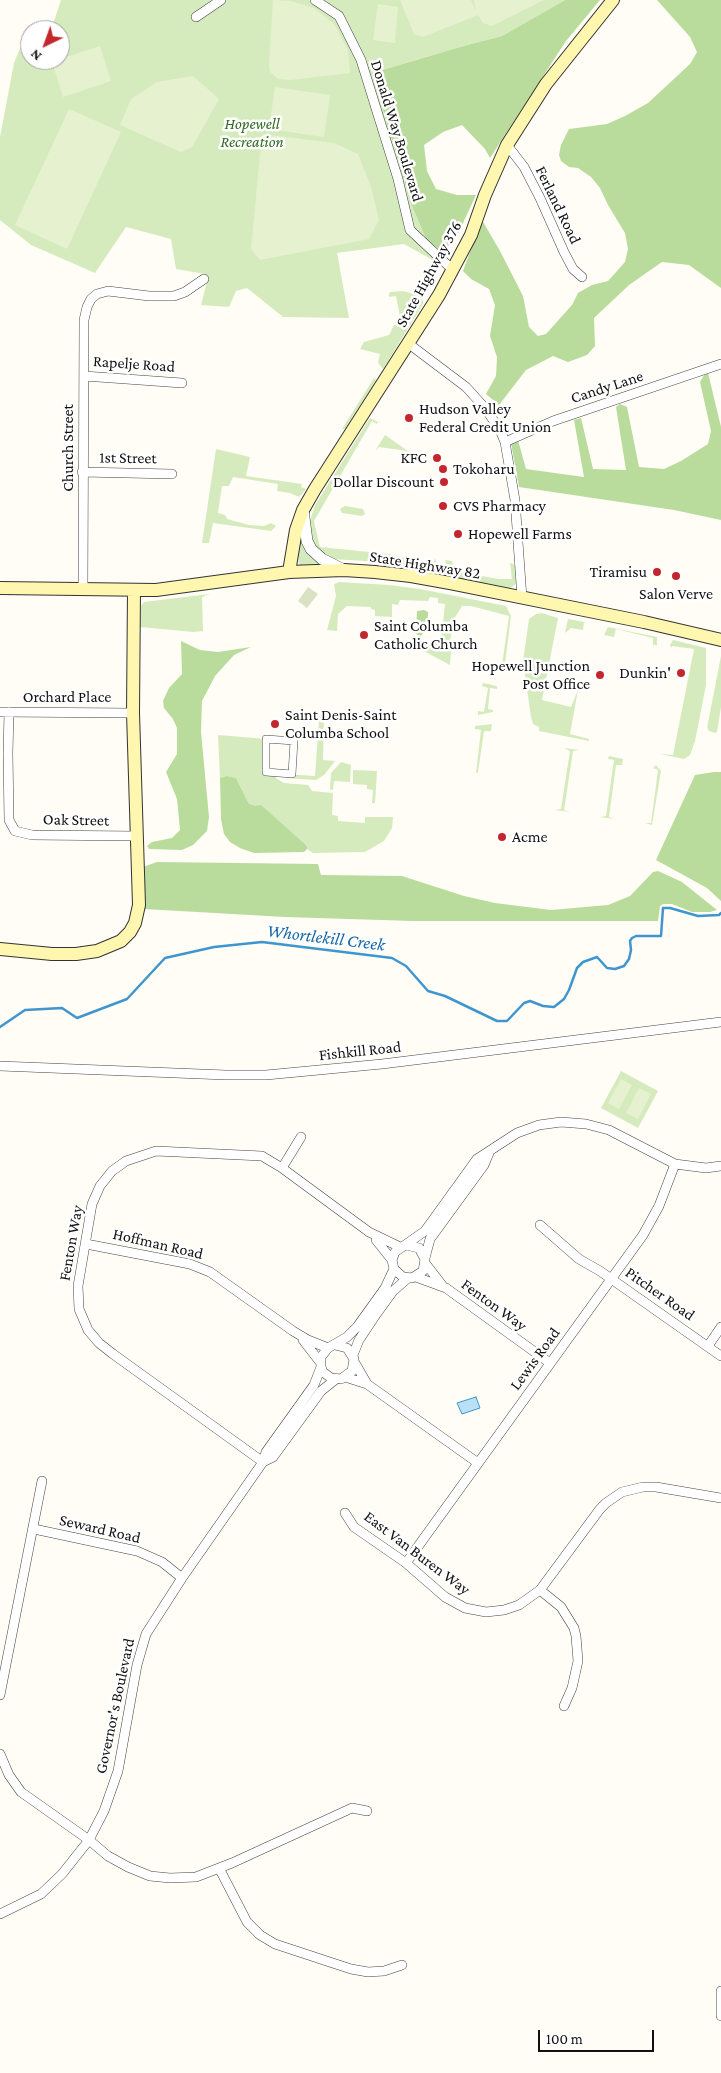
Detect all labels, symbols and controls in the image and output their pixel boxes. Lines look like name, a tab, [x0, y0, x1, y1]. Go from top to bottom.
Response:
north arrow	[20, 20, 70, 70]
text: N	[27, 46, 45, 65]
street label: Donald Way Boulevard	[366, 58, 428, 204]
park label: Hopewell Recreation	[220, 114, 284, 152]
street label: Ferland Road	[531, 163, 585, 247]
street label: State Highway 376	[392, 218, 466, 330]
street label: Rapelje Road	[92, 352, 176, 376]
street label: Candy Lane	[568, 366, 646, 408]
place label: Hudson Valley Federal Credit Union	[419, 399, 551, 437]
street label: Church Street	[58, 404, 78, 492]
marker: Hudson Valley Federal Credit Union	[403, 412, 415, 424]
street label: 1st Street	[99, 448, 157, 468]
place label: KFC	[401, 448, 427, 468]
marker: KFC	[431, 452, 443, 464]
place label: Tokoharu	[453, 459, 515, 479]
marker: Tokoharu	[437, 463, 449, 475]
place label: Dollar Discount	[333, 472, 434, 492]
marker: Dollar Discount	[438, 476, 450, 488]
place label: CVS Pharmacy	[453, 496, 546, 516]
marker: CVS Pharmacy	[437, 500, 449, 512]
place label: Hopewell Farms	[468, 524, 572, 544]
marker: Hopewell Farms	[452, 528, 464, 540]
street label: State Highway 82	[368, 547, 482, 583]
place label: Tiramisu	[590, 562, 647, 582]
marker: Tiramisu	[651, 566, 663, 578]
marker: Salon Verve	[670, 570, 682, 582]
place label: Salon Verve	[639, 584, 713, 604]
place label: Saint Columba Catholic Church	[374, 616, 478, 654]
marker: Saint Columba Catholic Church	[358, 629, 370, 641]
place label: Hopewell Junction Post Office	[472, 656, 590, 694]
place label: Dunkin'	[619, 663, 671, 683]
marker: Dunkin'	[675, 667, 687, 679]
marker: Hopewell Junction Post Office	[594, 669, 606, 681]
street label: Orchard Place	[23, 687, 111, 707]
place label: Saint Denis-Saint Columba School	[285, 705, 397, 743]
marker: Saint Denis-Saint Columba School	[269, 718, 281, 730]
street label: Oak Street	[43, 810, 109, 830]
place label: Acme	[512, 827, 548, 847]
marker: Acme	[496, 831, 508, 843]
water label: Whortlekill Creek	[266, 920, 386, 956]
street label: Fishkill Road	[318, 1037, 402, 1065]
street label: Fenton Way	[55, 1204, 87, 1282]
street label: Hoffman Road	[111, 1224, 205, 1264]
street label: Pitcher Road	[621, 1263, 699, 1325]
street label: Fenton Way	[457, 1275, 531, 1335]
street label: Lewis Road	[506, 1324, 564, 1394]
street label: East Van Buren Way	[360, 1507, 474, 1599]
street label: Seward Road	[58, 1510, 142, 1548]
street label: Governor's Boulevard	[91, 1637, 139, 1775]
scale bar	[541, 2020, 657, 2052]
text: 100 m	[546, 2031, 583, 2047]

